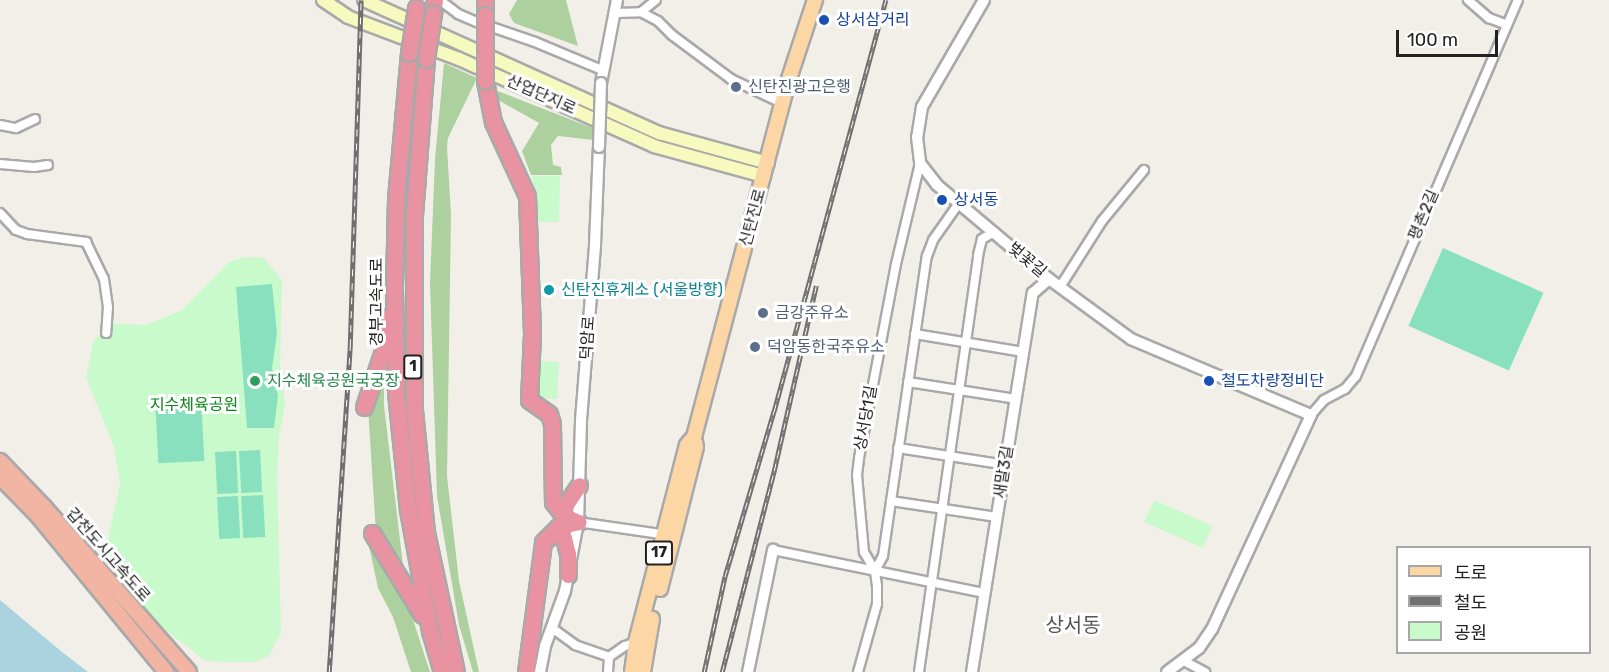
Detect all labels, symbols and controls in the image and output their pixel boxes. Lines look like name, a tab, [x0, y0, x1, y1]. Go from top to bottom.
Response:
place label: 상서삼거리	[836, 10, 910, 30]
marker: 상서삼거리	[817, 13, 831, 27]
scale bar	[1399, 18, 1501, 56]
text: 100 m	[1407, 29, 1458, 51]
street label: 산업단지로	[503, 71, 579, 119]
place label: 신탄진광고은행	[748, 77, 851, 97]
marker: 신탄진광고은행	[729, 80, 743, 94]
street label: 신탄진로	[736, 187, 770, 249]
street label: 평촌2길	[1405, 187, 1443, 243]
place label: 상서동	[954, 190, 998, 210]
marker: 상서동	[935, 193, 949, 207]
street label: 벚꽃길	[1004, 238, 1050, 282]
street label: 경부고속도로	[367, 258, 387, 346]
place label: 신탄진휴게소 (서울방향)	[561, 280, 723, 300]
marker: 신탄진휴게소 (서울방향)	[542, 283, 556, 297]
place label: 금강주유소	[775, 303, 849, 323]
marker: 금강주유소	[756, 306, 770, 320]
street label: 덕암로	[577, 315, 599, 361]
place label: 덕암동한국주유소	[767, 337, 885, 357]
marker: 덕암동한국주유소	[748, 340, 762, 354]
road number: 1	[402, 355, 424, 379]
place label: 지수체육공원국궁장	[267, 371, 399, 391]
place label: 철도차량정비단	[1221, 371, 1324, 391]
marker: 지수체육공원국궁장	[248, 374, 262, 388]
marker: 철도차량정비단	[1202, 374, 1216, 388]
street label: 상서당1길	[851, 384, 881, 452]
park label: 지수체육공원	[150, 395, 238, 415]
street label: 새말3길	[990, 444, 1018, 500]
street label: 갑천도시고속도로	[62, 504, 154, 606]
road number: 17	[644, 541, 674, 565]
legend	[1396, 546, 1591, 654]
text: 도로	[1454, 562, 1487, 584]
text: 철도	[1454, 592, 1487, 614]
district label: 상서동	[1045, 613, 1101, 637]
text: 공원	[1454, 622, 1487, 644]

